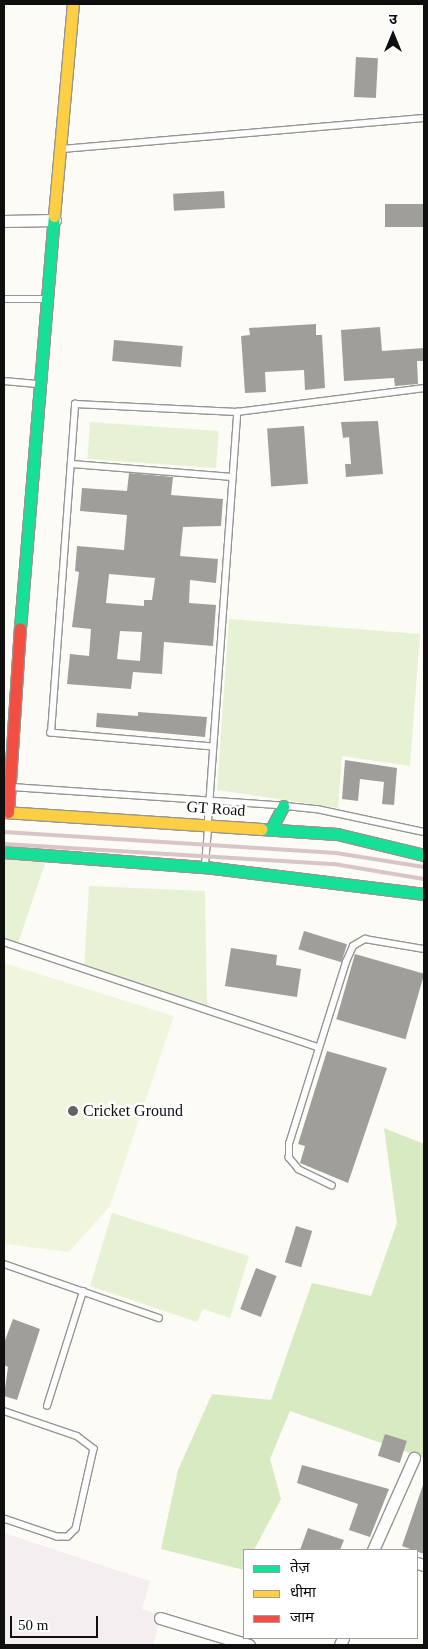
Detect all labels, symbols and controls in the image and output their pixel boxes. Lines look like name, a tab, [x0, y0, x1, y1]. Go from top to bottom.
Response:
north arrow	[368, 10, 418, 60]
text: उ	[389, 12, 397, 27]
street label: GT Road	[186, 797, 246, 821]
place label: Cricket Ground	[83, 1101, 183, 1121]
marker: Cricket Ground	[67, 1105, 79, 1117]
legend	[243, 1549, 418, 1639]
text: तेज़	[290, 1559, 310, 1575]
text: धीमा	[290, 1584, 316, 1600]
scale bar	[12, 1606, 100, 1638]
text: जाम	[290, 1609, 314, 1625]
text: 50 m	[18, 1617, 48, 1633]

